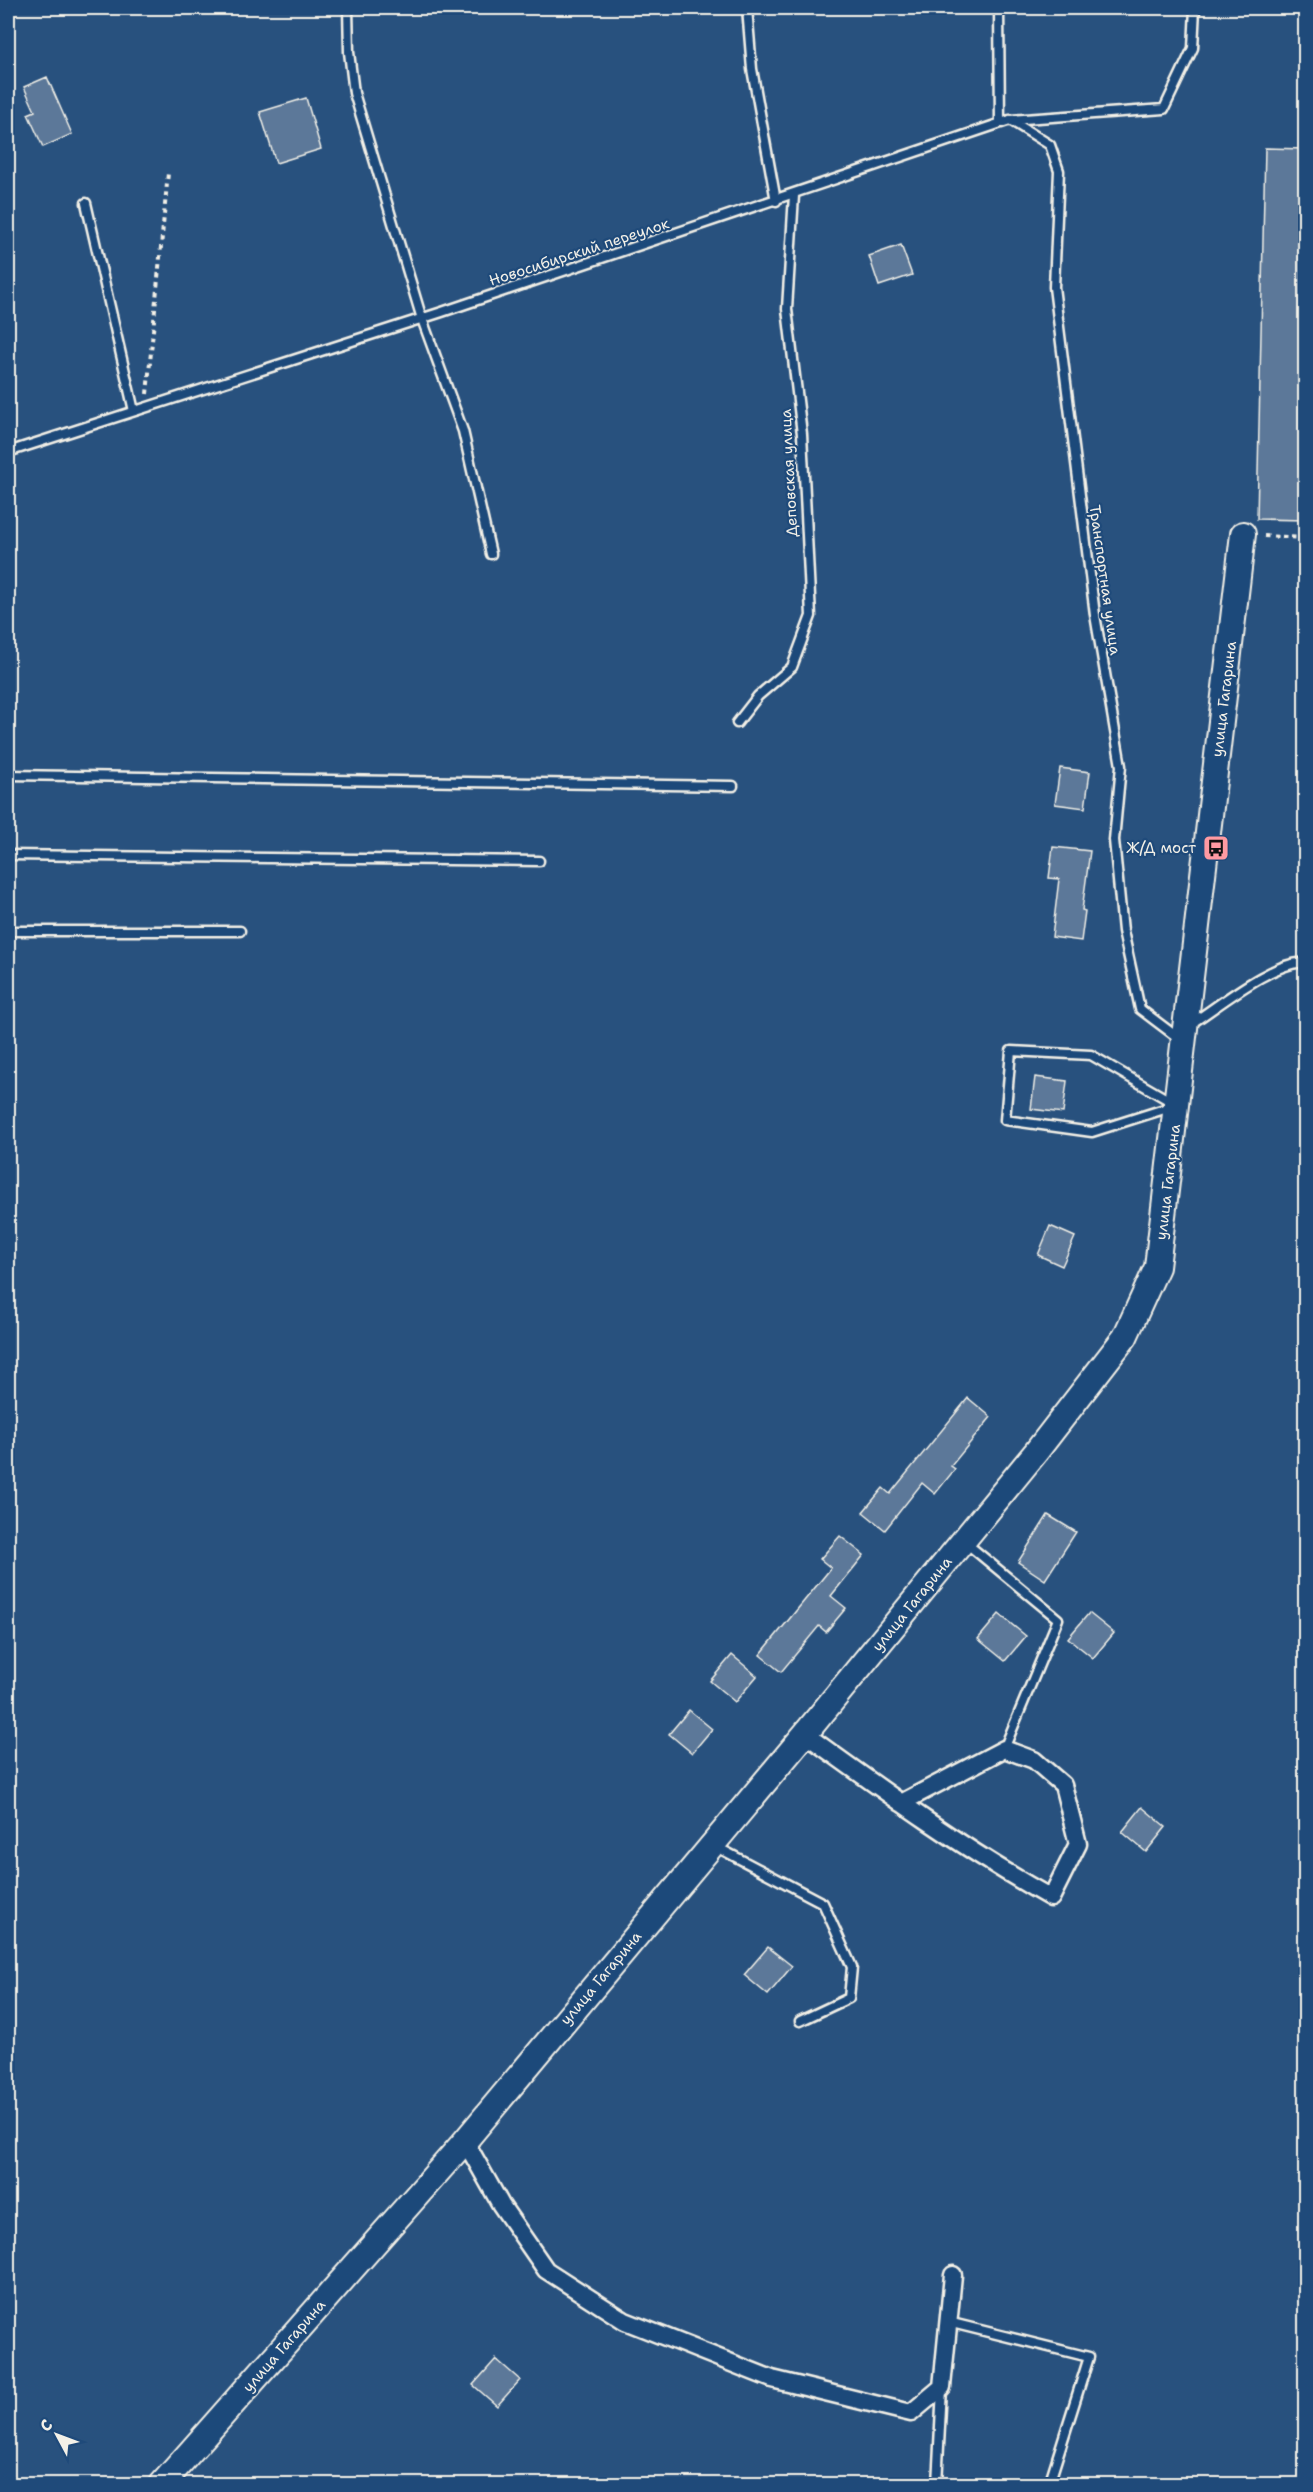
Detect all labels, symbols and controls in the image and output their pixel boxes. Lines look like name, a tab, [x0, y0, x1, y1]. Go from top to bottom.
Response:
street label: Новосибирский переулок	[486, 213, 672, 291]
street label: Деповская улица	[776, 408, 802, 538]
street label: Транспортная улица	[1085, 504, 1126, 657]
street label: улица Гагарина	[1207, 639, 1241, 758]
bus stop icon: Ж/Д мост	[1201, 833, 1231, 863]
place label: Ж/Д мост	[1126, 838, 1196, 858]
street label: улица Гагарина	[1151, 1122, 1185, 1241]
street label: улица Гагарина	[867, 1552, 957, 1656]
street label: улица Гагарина	[556, 1926, 647, 2029]
street label: улица Гагарина	[238, 2295, 330, 2397]
north arrow	[27, 2405, 87, 2465]
text: С	[35, 2415, 57, 2436]

